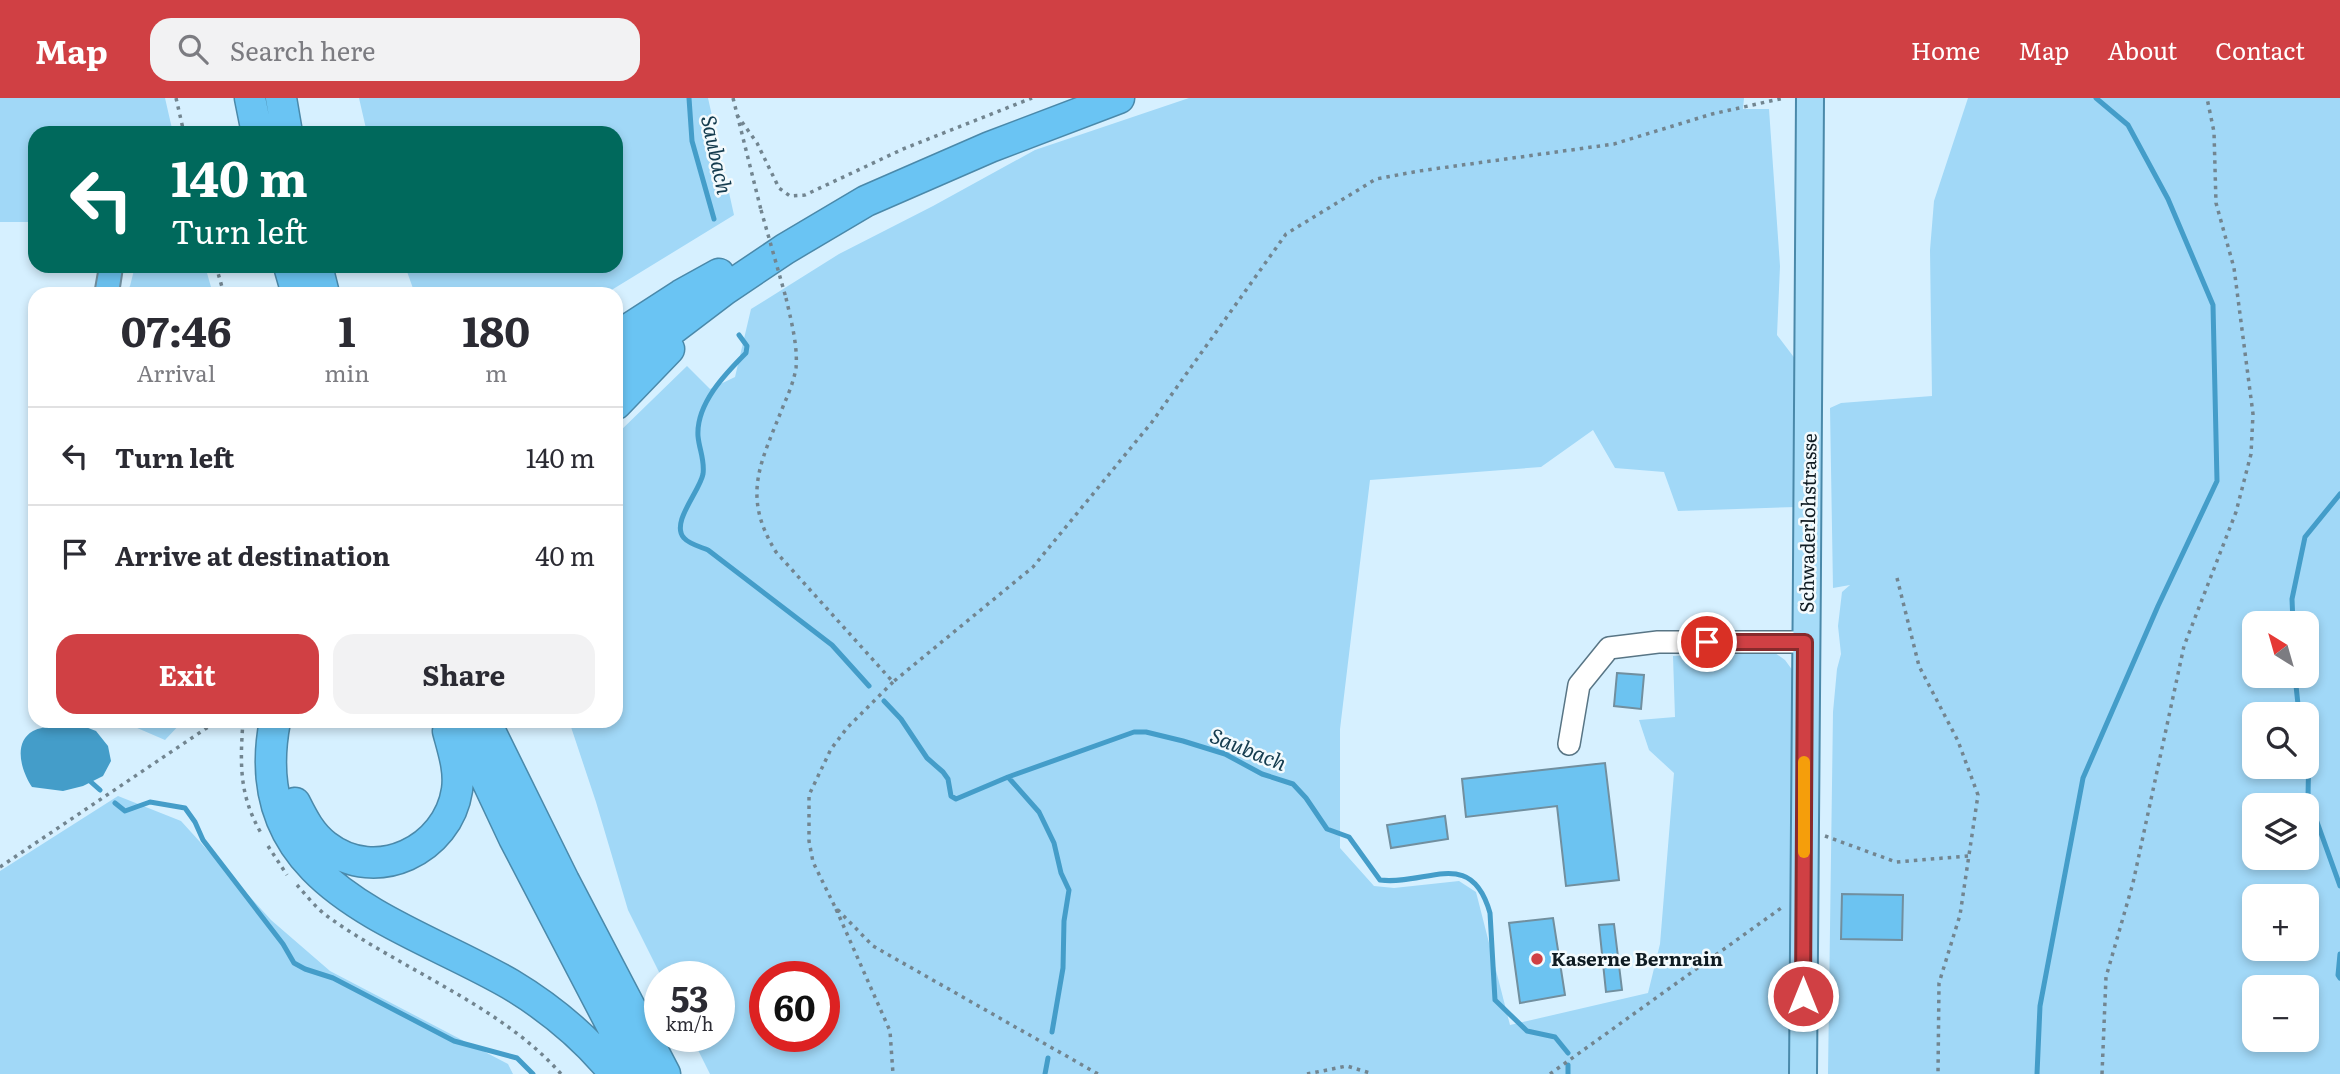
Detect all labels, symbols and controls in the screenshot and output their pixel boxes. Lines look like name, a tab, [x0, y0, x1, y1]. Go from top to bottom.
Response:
search box	[150, 18, 640, 81]
text: Map	[35, 25, 108, 74]
icon: search	[174, 30, 212, 68]
text: Search here	[230, 30, 376, 69]
text: Home	[1911, 32, 1980, 67]
text: Map	[2018, 32, 2069, 67]
text: About	[2107, 32, 2177, 67]
text: Contact	[2215, 32, 2305, 67]
water label: Saubach	[695, 112, 742, 197]
text: 140 m	[171, 139, 308, 212]
icon: left	[56, 154, 147, 245]
text: Turn left	[171, 206, 308, 254]
text: 07:46	[121, 298, 231, 360]
text: 1	[338, 298, 356, 360]
text: 180	[462, 298, 530, 360]
text: Arrival	[137, 355, 215, 389]
text: min	[324, 355, 369, 389]
text: m	[485, 355, 507, 389]
street label: Schwaderlohstrasse	[1791, 433, 1823, 613]
icon: left	[56, 437, 94, 475]
text: Turn left	[115, 437, 234, 476]
text: 140 m	[526, 437, 595, 476]
icon: arrive	[56, 535, 94, 573]
text: Arrive at destination	[115, 535, 390, 574]
text: 40 m	[535, 535, 595, 574]
north arrow	[2242, 611, 2319, 688]
map controls	[2242, 611, 2319, 1052]
pin	[1677, 612, 1737, 672]
icon: arrive	[1688, 623, 1726, 661]
button: Exit	[56, 634, 319, 714]
button: Share	[333, 634, 595, 714]
button: search	[2242, 702, 2319, 779]
water label: Saubach	[1206, 718, 1292, 777]
button: layers	[2242, 793, 2319, 870]
button: +	[2242, 884, 2319, 961]
place label: Kaserne Bernrain	[1551, 944, 1723, 972]
marker: Kaserne Bernrain	[1529, 951, 1545, 967]
position arrow	[1766, 959, 1840, 1033]
speed limit sign: 60	[749, 961, 840, 1052]
text: 53	[670, 971, 709, 1023]
button: −	[2242, 975, 2319, 1052]
text: km/h	[666, 1010, 713, 1037]

